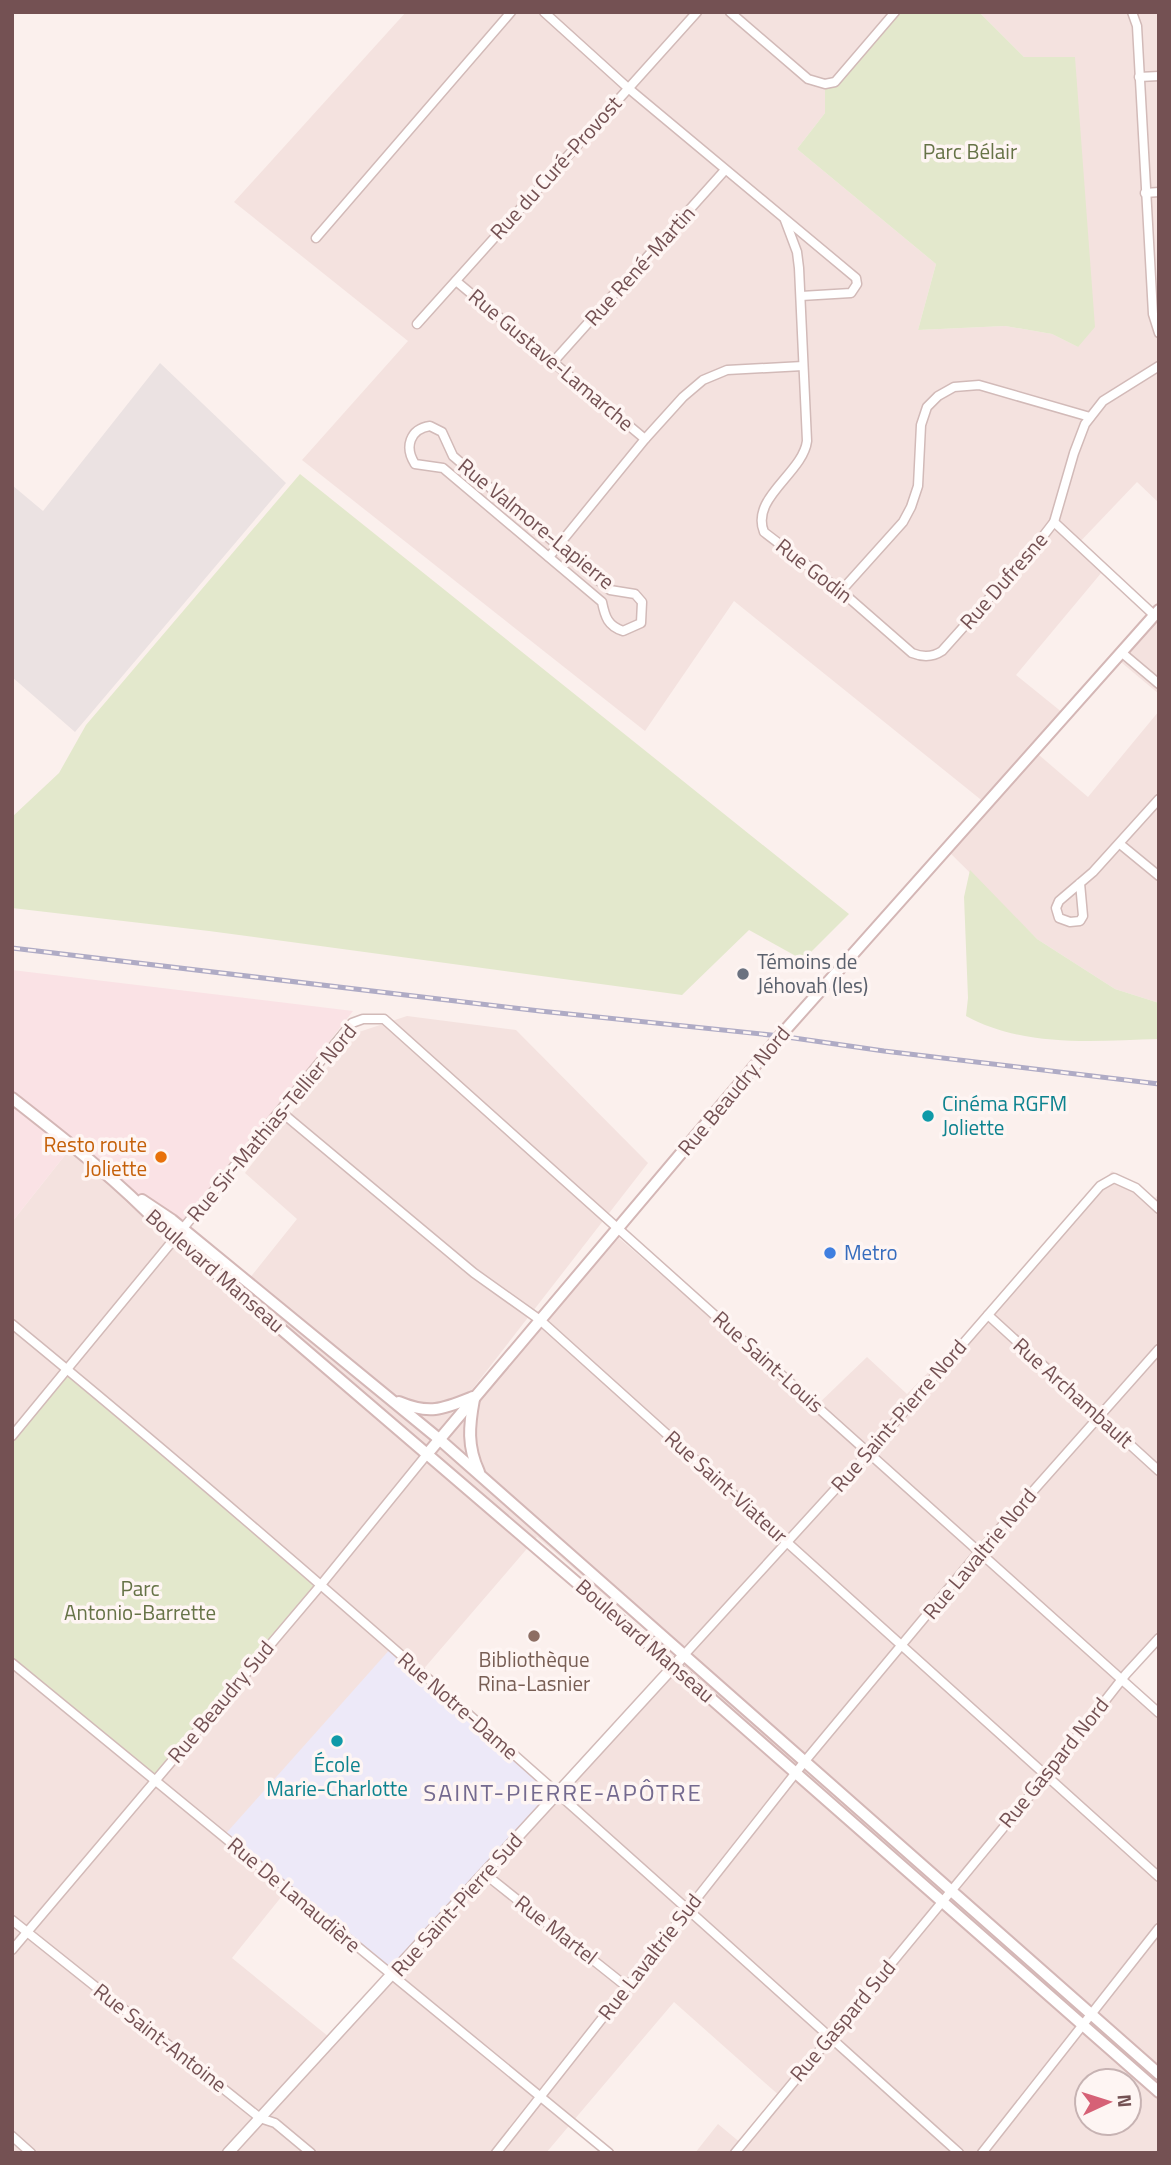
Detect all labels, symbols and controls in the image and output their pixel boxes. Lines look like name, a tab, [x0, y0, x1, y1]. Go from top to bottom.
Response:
street label: Rue du Curé-Provost	[482, 88, 629, 246]
park label: Parc Bélair	[923, 135, 1017, 167]
street label: Rue René-Martin	[576, 198, 702, 333]
street label: Rue Gustave-Lamarche	[462, 280, 641, 438]
street label: Rue Valmore-Lapierre	[451, 450, 622, 597]
street label: Rue Dufresne	[952, 524, 1055, 636]
street label: Rue Godin	[769, 530, 860, 611]
place label: Témoins de Jéhovah (les)	[757, 945, 868, 1001]
marker: Témoins de Jéhovah (les)	[735, 966, 751, 982]
street label: Rue Sir-Mathias-Tellier Nord	[179, 1016, 364, 1228]
street label: Rue Beaudry Nord	[669, 1018, 797, 1162]
place label: Cinéma RGFM Joliette	[942, 1087, 1067, 1143]
marker: Cinéma RGFM Joliette	[920, 1108, 936, 1124]
place label: Resto route Joliette	[44, 1128, 147, 1184]
marker: Resto route Joliette	[153, 1149, 169, 1165]
street label: Boulevard Manseau	[139, 1201, 292, 1340]
place label: Metro	[844, 1236, 898, 1268]
marker: Metro	[822, 1245, 838, 1261]
street label: Rue Saint-Louis	[706, 1303, 831, 1420]
street label: Rue Archambault	[1006, 1329, 1141, 1456]
street label: Rue Saint-Pierre Nord	[823, 1332, 974, 1499]
street label: Rue Saint-Viateur	[658, 1422, 795, 1550]
street label: Rue Lavaltrie Nord	[915, 1481, 1044, 1626]
street label: Boulevard Manseau	[569, 1571, 722, 1710]
park label: Parc Antonio-Barrette	[64, 1572, 216, 1628]
marker: Bibliothèque Rina-Lasnier	[526, 1628, 542, 1644]
street label: Rue Beaudry Sud	[159, 1633, 281, 1770]
place label: Bibliothèque Rina-Lasnier	[478, 1643, 590, 1699]
street label: Rue Notre-Dame	[391, 1644, 526, 1767]
street label: Rue Gaspard Nord	[990, 1690, 1116, 1835]
marker: École Marie-Charlotte	[329, 1733, 345, 1749]
place label: École Marie-Charlotte	[266, 1748, 408, 1804]
district label: SAINT-PIERRE-APÔTRE	[423, 1774, 703, 1810]
street label: Rue Saint-Pierre Sud	[383, 1825, 530, 1983]
street label: Rue De Lanaudière	[221, 1829, 368, 1960]
street label: Rue Lavaltrie Sud	[589, 1886, 709, 2027]
street label: Rue Martel	[508, 1887, 605, 1972]
street label: Rue Gaspard Sud	[782, 1952, 903, 2088]
street label: Rue Saint-Antoine	[87, 1975, 234, 2100]
north arrow	[1073, 2067, 1143, 2137]
text: N	[1111, 2093, 1140, 2108]

